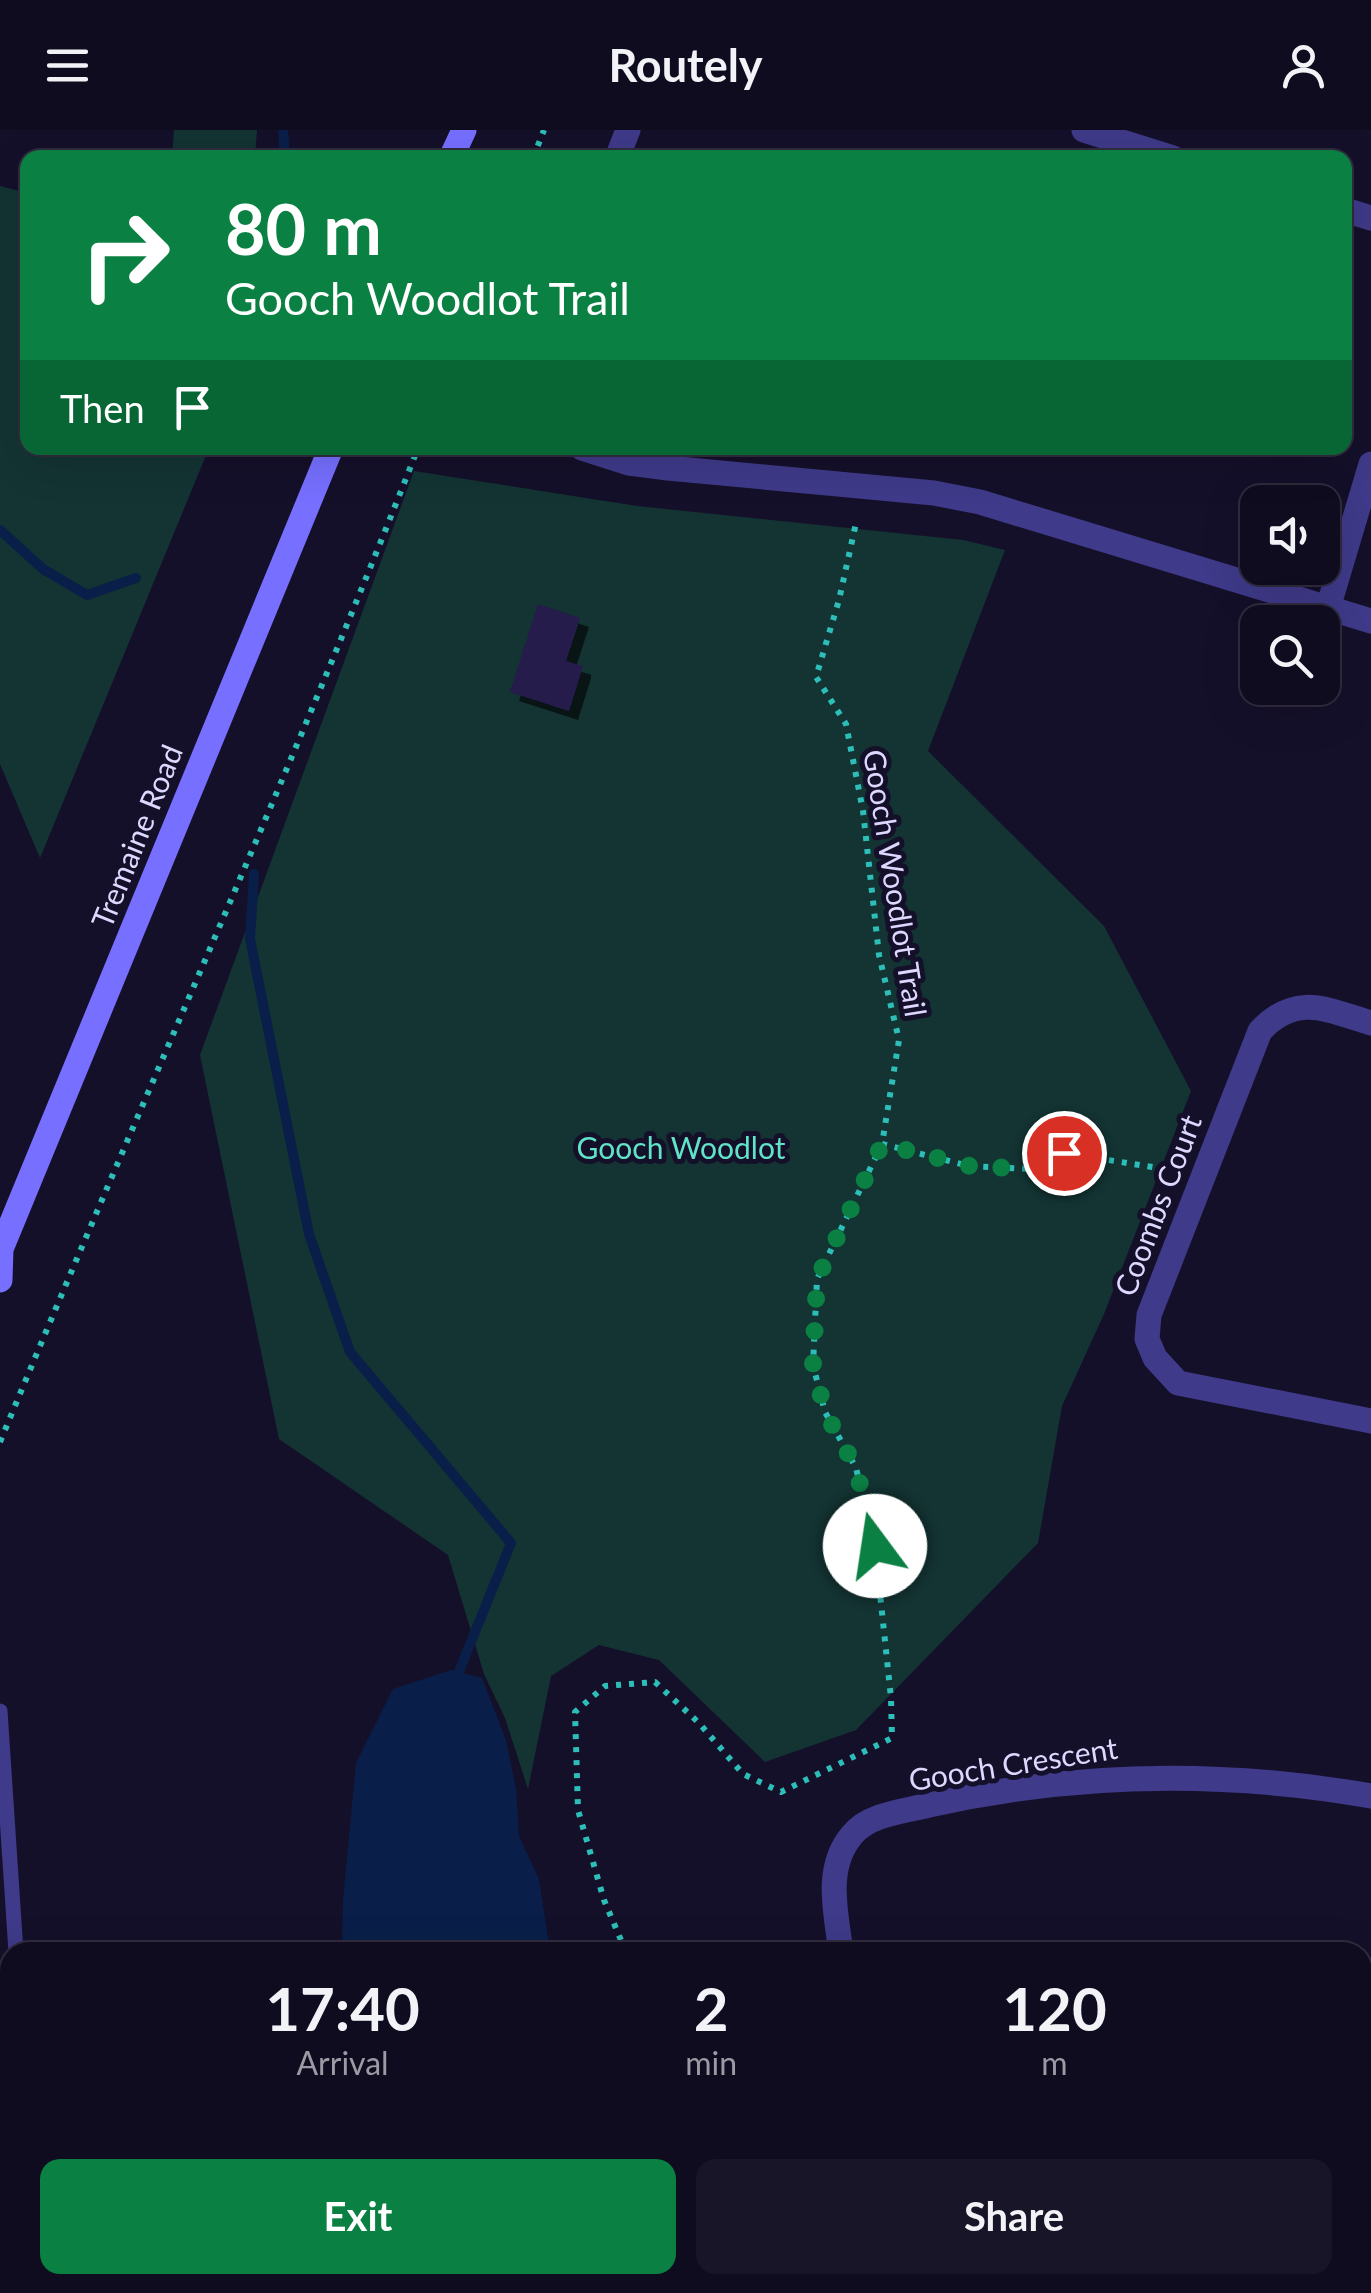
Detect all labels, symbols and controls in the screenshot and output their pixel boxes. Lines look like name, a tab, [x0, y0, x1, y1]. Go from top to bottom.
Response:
icon: menu	[40, 38, 95, 93]
text: Routely	[608, 38, 763, 92]
icon: person	[1276, 38, 1331, 93]
text: 80 m	[225, 186, 382, 270]
icon: right	[60, 190, 190, 320]
text: Gooch Woodlot Trail	[225, 271, 630, 325]
icon: arrive	[165, 380, 220, 435]
text: Then	[60, 385, 145, 431]
map controls	[1240, 485, 1340, 705]
button: sound	[1240, 485, 1340, 585]
button: search	[1240, 605, 1340, 705]
street label: Tremaine Road	[83, 739, 189, 933]
street label: Gooch Woodlot Trail	[857, 747, 935, 1019]
street label: Coombs Court	[1106, 1109, 1208, 1301]
pin	[1022, 1111, 1107, 1196]
icon: arrive	[1037, 1126, 1092, 1181]
park label: Gooch Woodlot	[577, 1129, 786, 1165]
position arrow	[823, 1494, 927, 1598]
street label: Gooch Crescent	[906, 1729, 1120, 1797]
text: 17:40	[265, 1972, 420, 2044]
text: 2	[694, 1972, 729, 2044]
text: 120	[1002, 1972, 1107, 2044]
text: Arrival	[296, 2043, 389, 2082]
text: min	[685, 2043, 737, 2082]
text: m	[1041, 2043, 1068, 2082]
button: Exit	[40, 2159, 676, 2274]
button: Share	[696, 2159, 1332, 2274]

